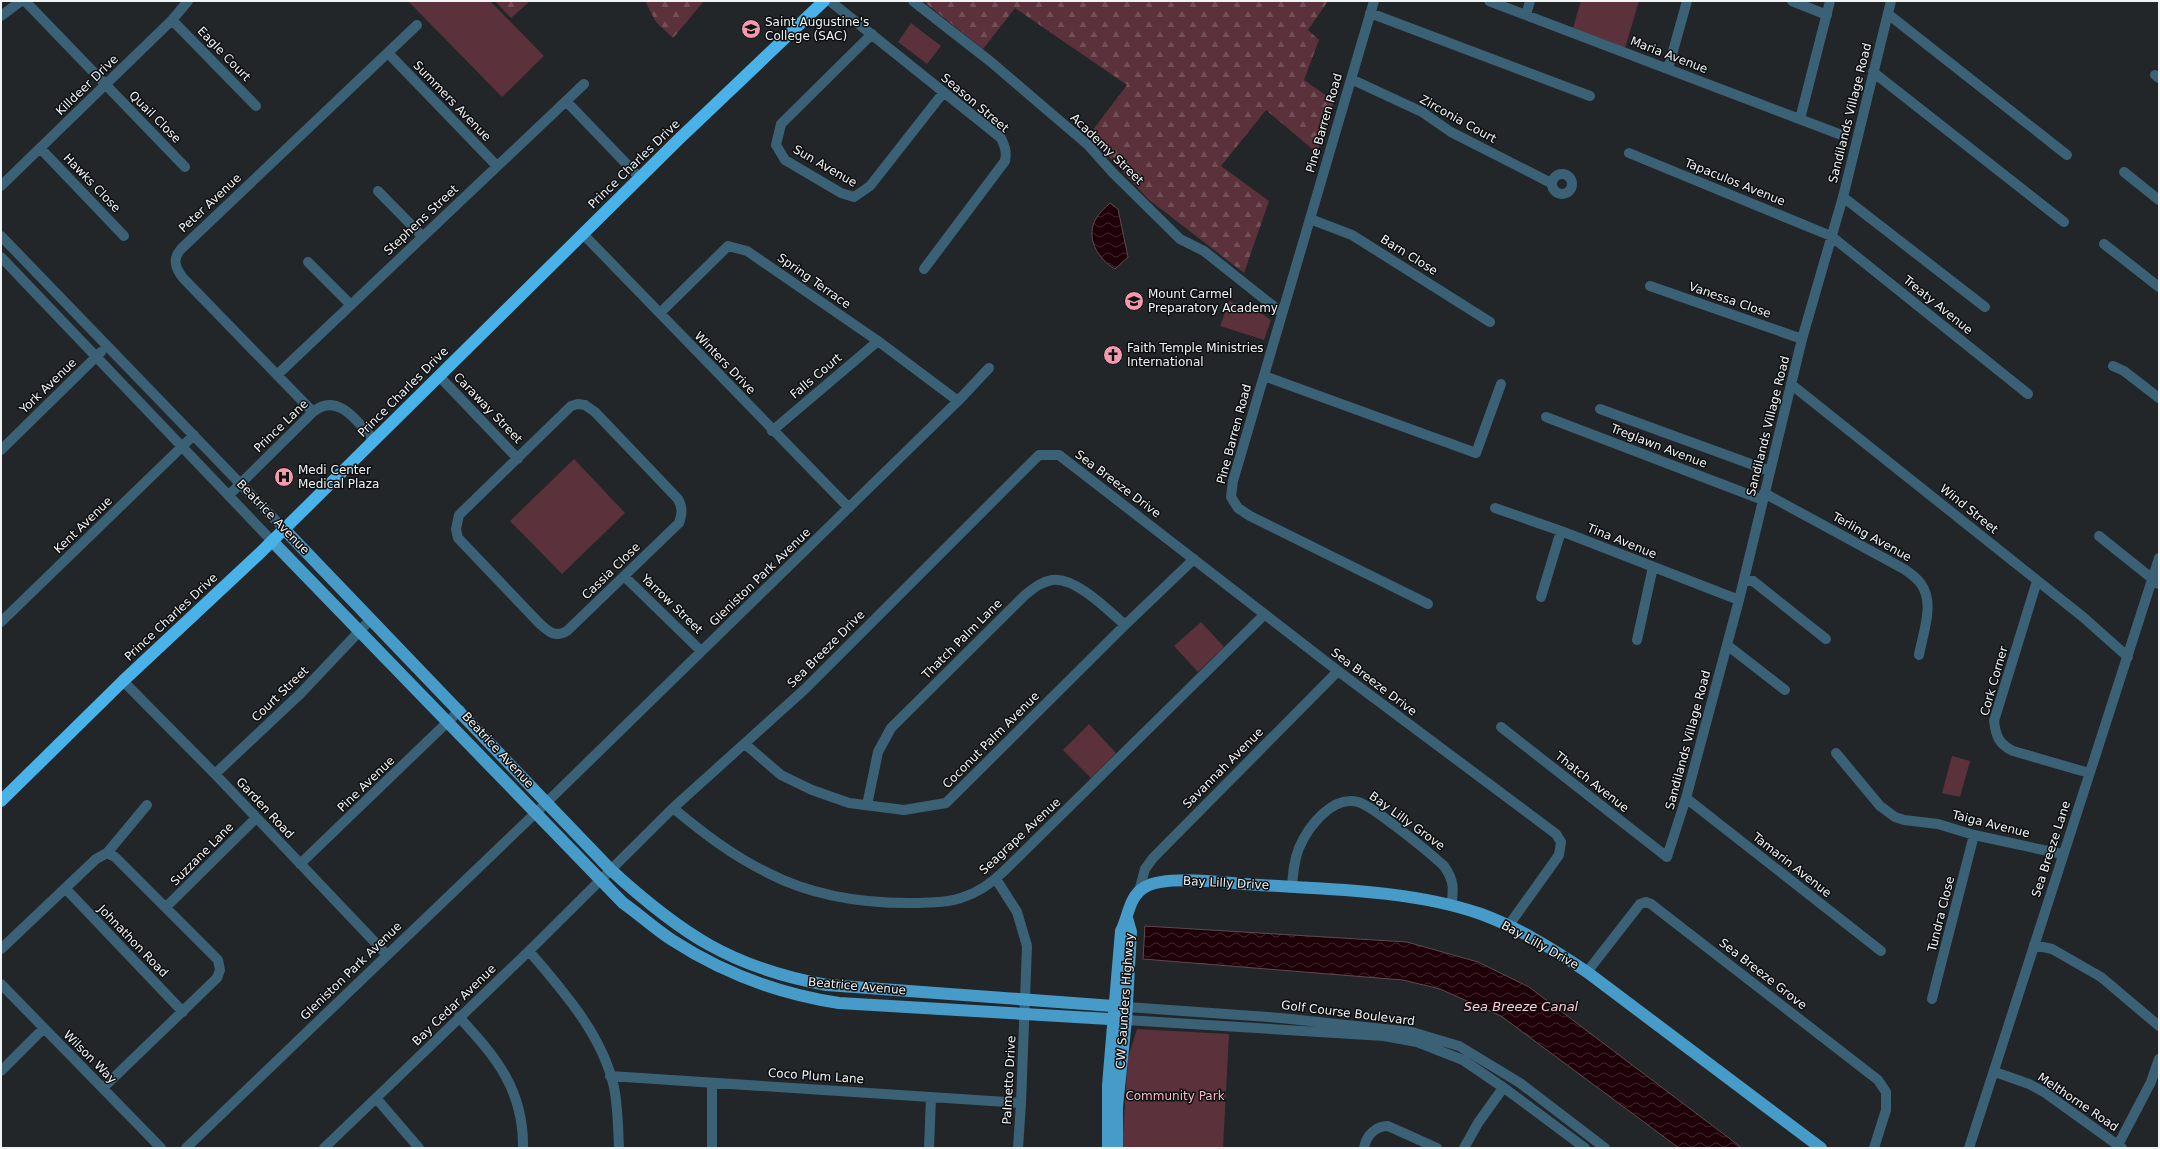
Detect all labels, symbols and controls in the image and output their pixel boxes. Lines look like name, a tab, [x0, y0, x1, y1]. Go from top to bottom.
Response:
place label: Saint Augustine's College (SAC)	[765, 15, 869, 43]
school or university icon: Saint Augustine's College (SAC)	[740, 18, 762, 40]
street label: Eagle Court	[195, 24, 254, 84]
street label: Maria Avenue	[1628, 34, 1710, 76]
street label: Sandilands Village Road	[1826, 42, 1874, 184]
street label: Killdeer Drive	[53, 52, 121, 118]
street label: Summers Avenue	[410, 58, 494, 144]
street label: Season Street	[938, 71, 1012, 135]
street label: Pine Barren Road	[1303, 72, 1345, 174]
street label: Quail Close	[126, 88, 184, 146]
street label: Zirconia Court	[1417, 92, 1499, 146]
street label: Academy Street	[1068, 111, 1147, 188]
street label: Prince Charles Drive	[585, 117, 683, 211]
street label: Sun Avenue	[791, 142, 859, 190]
street label: Hawks Close	[61, 151, 123, 215]
street label: Tapaculos Avenue	[1682, 155, 1787, 209]
street label: Peter Avenue	[176, 171, 244, 235]
street label: Stephens Street	[381, 182, 461, 258]
street label: Barn Close	[1378, 232, 1440, 278]
street label: Spring Terrace	[775, 251, 853, 311]
street label: Treaty Avenue	[1900, 272, 1976, 337]
street label: Vanessa Close	[1687, 279, 1773, 321]
place label: Mount Carmel Preparatory Academy	[1148, 287, 1278, 315]
school or university icon: Mount Carmel Preparatory Academy	[1123, 290, 1145, 312]
street label: Winters Drive	[692, 329, 758, 397]
place label: Faith Temple Ministries International	[1127, 341, 1264, 369]
street label: Prince Charles Drive	[355, 344, 451, 440]
church icon: Faith Temple Ministries International	[1102, 344, 1124, 366]
street label: Falls Court	[787, 350, 845, 402]
street label: York Avenue	[16, 355, 79, 417]
street label: Sandilands Village Road	[1744, 355, 1792, 497]
street label: Caraway Street	[451, 370, 525, 446]
street label: Pine Barren Road	[1214, 382, 1254, 486]
street label: Prince Lane	[251, 397, 311, 455]
street label: Treglawn Avenue	[1608, 421, 1709, 471]
street label: Sea Breeze Drive	[1073, 447, 1163, 521]
place label: Medi Center Medical Plaza	[298, 463, 379, 491]
hospital icon: Medi Center Medical Plaza	[273, 466, 295, 488]
street label: Beatrice Avenue	[234, 477, 312, 557]
street label: Wind Street	[1937, 481, 2001, 537]
street label: Kent Avenue	[51, 494, 115, 556]
street label: Terling Avenue	[1829, 509, 1914, 564]
street label: Tina Avenue	[1584, 520, 1659, 561]
street label: Gleniston Park Avenue	[707, 525, 813, 629]
street label: Cassia Close	[579, 540, 643, 602]
street label: Prince Charles Drive	[122, 570, 220, 664]
street label: Yarrow Street	[638, 571, 706, 637]
street label: Thatch Palm Lane	[919, 596, 1005, 682]
street label: Sea Breeze Drive	[785, 608, 867, 690]
street label: Sea Breeze Drive	[1329, 645, 1419, 719]
street label: Cork Corner	[1977, 645, 2011, 717]
street label: Court Street	[249, 663, 311, 724]
street label: Sandilands Village Road	[1663, 669, 1713, 811]
street label: Coconut Palm Avenue	[940, 689, 1042, 791]
street label: Beatrice Avenue	[459, 709, 537, 791]
street label: Savannah Avenue	[1180, 725, 1266, 811]
street label: Thatch Avenue	[1552, 748, 1632, 815]
street label: Pine Avenue	[335, 753, 397, 815]
street label: Garden Road	[233, 775, 297, 841]
street label: Bay Lilly Grove	[1367, 789, 1447, 853]
street label: Seagrape Avenue	[977, 795, 1063, 877]
street label: Sea Breeze Lane	[2029, 799, 2073, 899]
street label: Taiga Avenue	[1950, 807, 2031, 840]
street label: Suzzane Lane	[168, 820, 236, 888]
street label: Tamarin Avenue	[1749, 829, 1834, 900]
street label: Bay Lilly Drive	[1183, 874, 1269, 892]
street label: Tundra Close	[1925, 875, 1957, 954]
street label: Johnathon Road	[94, 901, 171, 980]
street label: Bay Lilly Drive	[1499, 918, 1581, 972]
street label: Gleniston Park Avenue	[298, 919, 404, 1023]
street label: CW Saunders Highway	[1113, 933, 1137, 1069]
street label: Sea Breeze Grove	[1716, 936, 1810, 1012]
street label: Bay Cedar Avenue	[409, 962, 499, 1048]
street label: Beatrice Avenue	[807, 975, 907, 997]
street label: Golf Course Boulevard	[1280, 998, 1416, 1028]
water label: Sea Breeze Canal	[1464, 999, 1579, 1014]
street label: Wilson Way	[61, 1028, 119, 1086]
street label: Palmetto Drive	[1000, 1035, 1018, 1125]
street label: Coco Plum Lane	[768, 1066, 864, 1086]
street label: Melthorne Road	[2035, 1070, 2121, 1134]
park label: Community Park	[1125, 1089, 1225, 1103]

